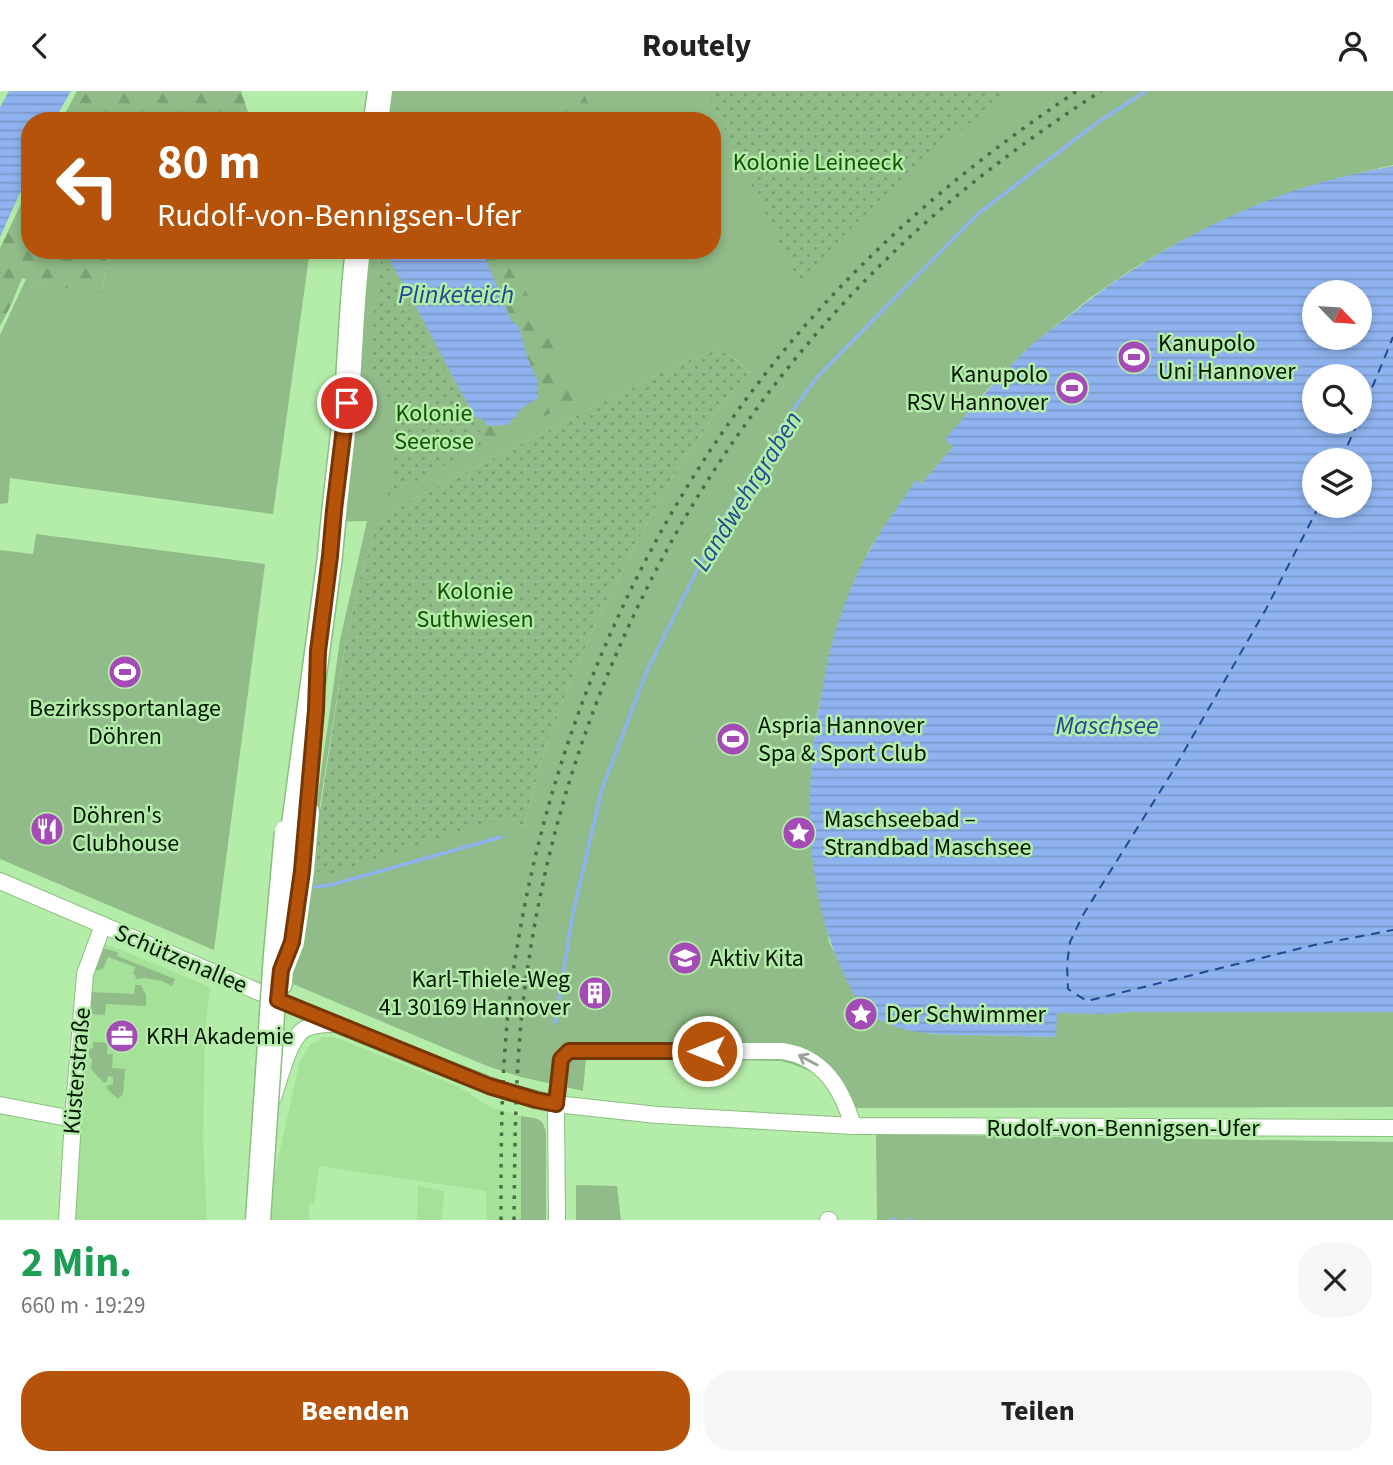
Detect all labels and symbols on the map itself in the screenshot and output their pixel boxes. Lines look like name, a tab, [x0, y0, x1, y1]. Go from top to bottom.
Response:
park label: Kolonie Leineeck	[733, 145, 903, 180]
water label: Plinketeich	[398, 276, 514, 313]
north arrow	[1302, 280, 1372, 350]
place label: Kanupolo Uni Hannover	[1158, 326, 1296, 389]
sports icon: Kanupolo Uni Hannover	[1115, 338, 1153, 376]
place label: Kanupolo RSV Hannover	[906, 357, 1049, 420]
sports icon: Kanupolo RSV Hannover	[1053, 369, 1091, 407]
pin	[317, 373, 377, 433]
park label: Kolonie Seerose	[394, 396, 474, 459]
water label: Landwehrgraben	[683, 404, 811, 578]
park label: Kolonie Suthwiesen	[416, 574, 534, 637]
sports icon: Bezirkssportanlage Döhren	[106, 653, 144, 691]
place label: Bezirkssportanlage Döhren	[29, 691, 221, 754]
water label: Maschsee	[1055, 707, 1159, 744]
place label: Aspria Hannover Spa & Sport Club	[758, 708, 927, 771]
sports icon: Aspria Hannover Spa & Sport Club	[714, 720, 752, 758]
place label: Döhren's Clubhouse	[72, 798, 179, 861]
place label: Maschseebad – Strandbad Maschsee	[824, 802, 1031, 865]
restaurant icon: Döhren's Clubhouse	[28, 810, 66, 848]
place icon: Maschseebad – Strandbad Maschsee	[780, 814, 818, 852]
street label: Schützenallee	[109, 915, 253, 1003]
school or university icon: Aktiv Kita	[666, 939, 704, 977]
place label: Aktiv Kita	[710, 941, 804, 976]
place label: Karl-Thiele-Weg 41 30169 Hannover	[379, 962, 571, 1025]
building icon: Karl-Thiele-Weg 41 30169 Hannover	[576, 974, 614, 1012]
place icon: Der Schwimmer	[842, 995, 880, 1033]
place label: Der Schwimmer	[886, 997, 1046, 1032]
street label: Küsterstraße	[54, 1006, 100, 1136]
position arrow	[670, 1014, 744, 1088]
office icon: KRH Akademie	[103, 1017, 141, 1055]
place label: KRH Akademie	[146, 1019, 294, 1054]
one-way arrow	[798, 1053, 819, 1066]
street label: Rudolf-von-Bennigsen-Ufer	[986, 1111, 1260, 1146]

